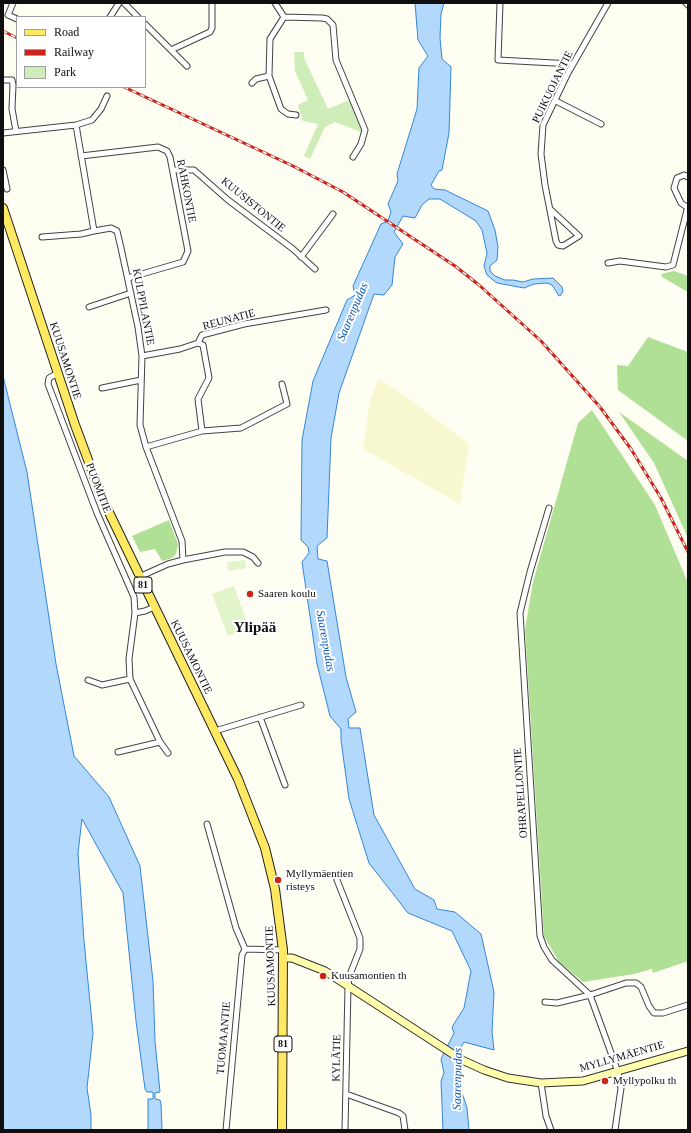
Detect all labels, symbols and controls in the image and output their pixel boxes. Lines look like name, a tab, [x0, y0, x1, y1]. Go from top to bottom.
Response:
legend	[16, 16, 146, 88]
text: Road	[54, 25, 79, 39]
text: Railway	[54, 45, 94, 59]
street label: PUIKUOJANTIE	[530, 49, 576, 125]
text: Park	[54, 65, 76, 79]
street label: RAHKONTIE	[173, 158, 199, 224]
street label: KUUSISTONTIE	[218, 175, 288, 235]
street label: KULPPILANTIE	[129, 267, 157, 347]
water label: Saarenpudas	[334, 281, 372, 343]
street label: REUNATIE	[201, 307, 257, 333]
street label: KUUSAMONTIE	[46, 321, 84, 401]
street label: PUOMITIE	[82, 461, 114, 515]
road number: 81	[134, 577, 152, 593]
place label: Saaren koulu	[258, 587, 316, 601]
marker: Saaren koulu	[245, 589, 255, 599]
water label: Saarenpudas	[313, 609, 337, 673]
street label: KUUSAMONTIE	[167, 618, 215, 696]
district label: Ylipää	[234, 619, 276, 637]
street label: OHRAPELLONTIE	[511, 747, 531, 839]
place label: Myllymäentien risteys	[286, 867, 353, 893]
marker: Myllymäentien risteys	[273, 875, 283, 885]
street label: KUUSAMONTIE	[263, 925, 279, 1007]
place label: Kuusamontien th	[331, 969, 406, 983]
marker: Kuusamontien th	[318, 971, 328, 981]
street label: TUOMAANTIE	[214, 1001, 234, 1075]
street label: KYLÄTIE	[330, 1034, 344, 1082]
road number: 81	[274, 1036, 292, 1052]
street label: MYLLYMÄENTIE	[578, 1039, 666, 1075]
water label: Saarenpudas	[450, 1048, 466, 1110]
place label: Myllypolku th	[613, 1074, 676, 1088]
marker: Myllypolku th	[600, 1076, 610, 1086]

